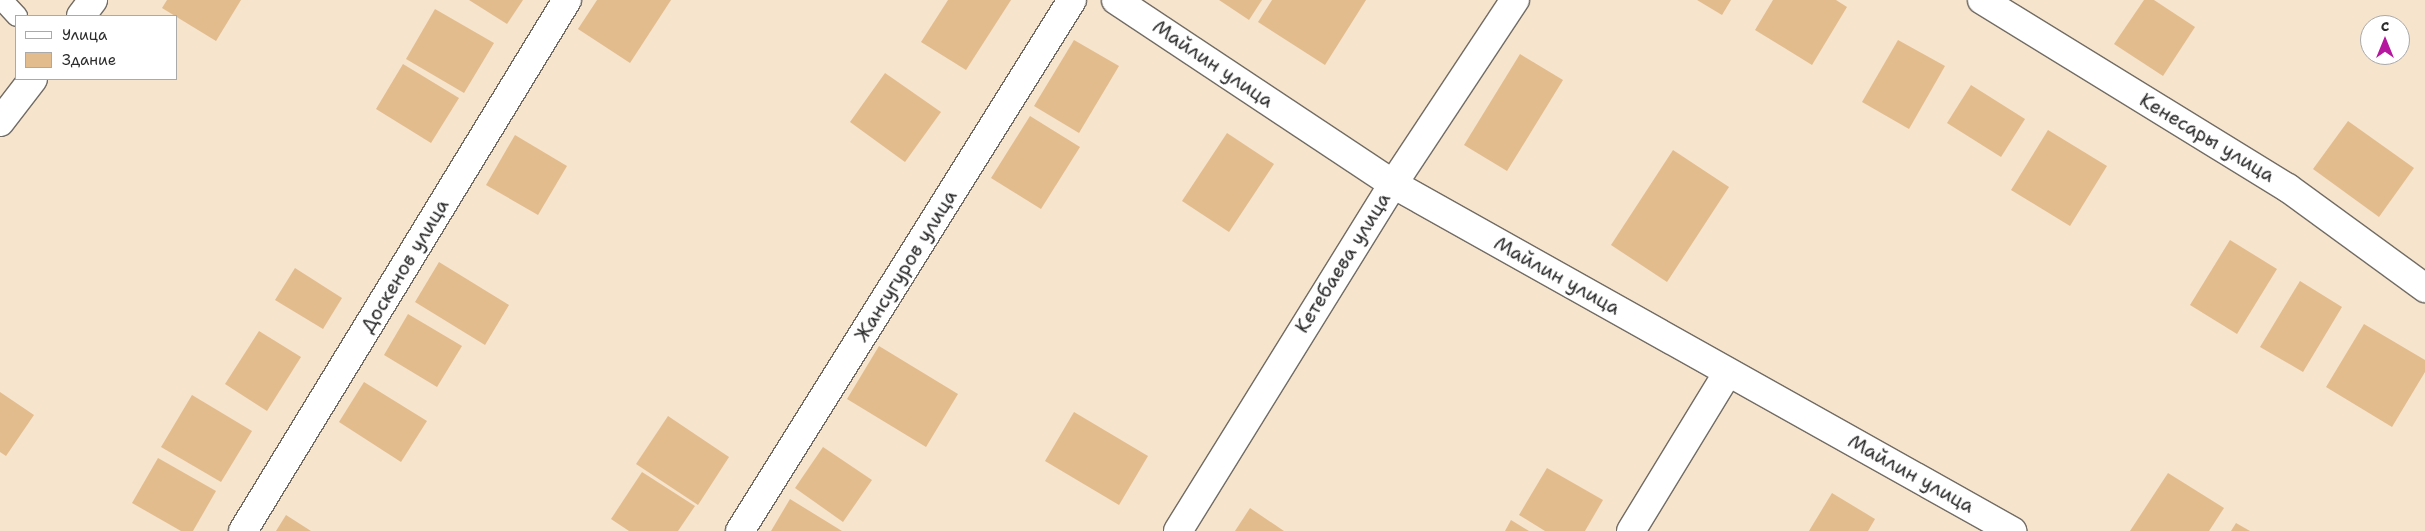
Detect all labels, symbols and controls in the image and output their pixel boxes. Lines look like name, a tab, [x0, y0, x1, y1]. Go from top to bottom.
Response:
legend	[15, 15, 178, 80]
street label: Майлин улица	[1148, 15, 1278, 113]
north arrow	[2360, 15, 2410, 65]
text: С	[2381, 17, 2389, 35]
text: Улица	[62, 25, 107, 45]
text: Здание	[62, 50, 116, 70]
street label: Кенесары улица	[2135, 89, 2279, 187]
street label: Жансугуров улица	[850, 186, 962, 346]
street label: Кетебаева улица	[1291, 189, 1395, 337]
street label: Доскенов улица	[356, 195, 454, 337]
street label: Майлин улица	[1490, 232, 1624, 320]
street label: Майлин улица	[1844, 430, 1978, 518]

